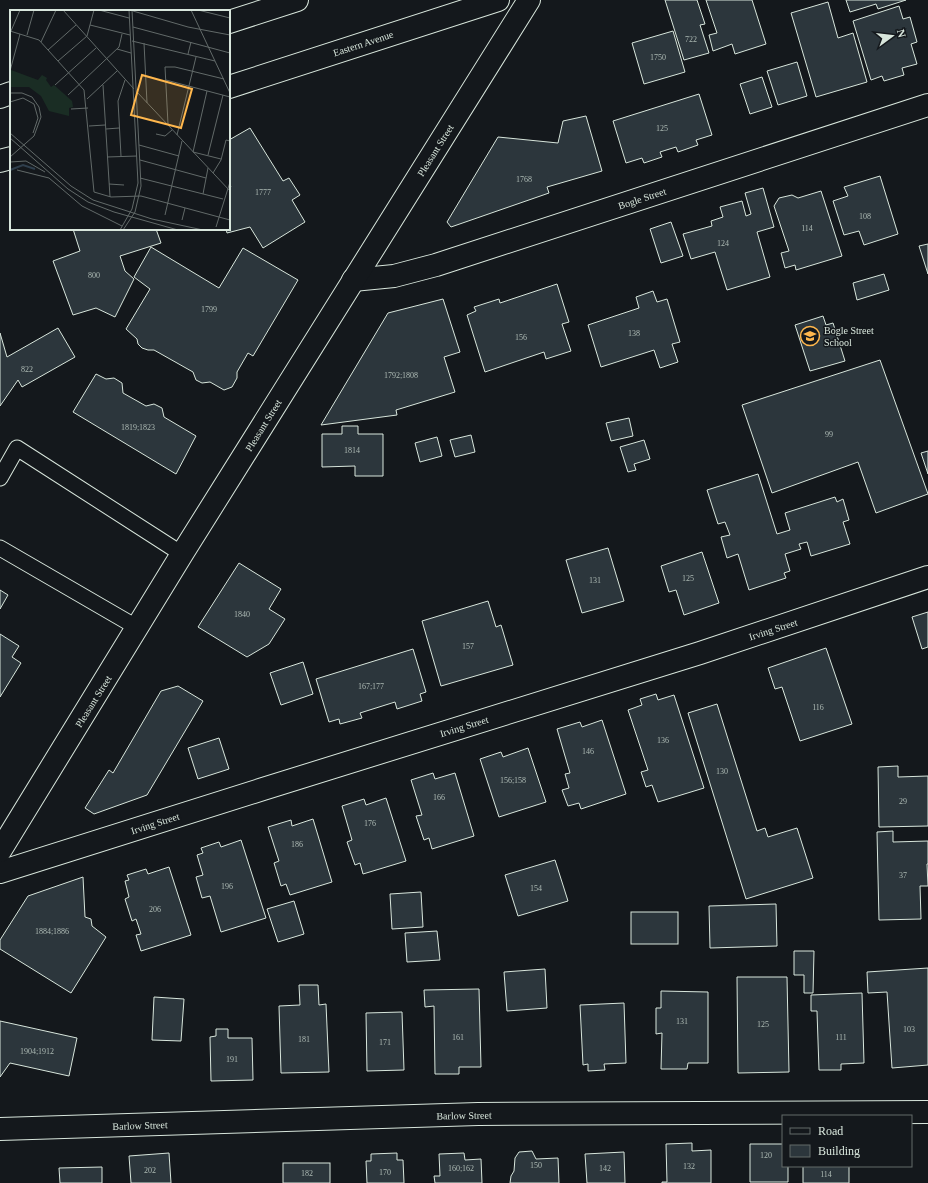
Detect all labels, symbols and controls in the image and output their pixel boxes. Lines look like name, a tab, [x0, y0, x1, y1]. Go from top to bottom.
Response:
inset map	[10, 10, 230, 230]
north arrow	[872, 16, 912, 56]
street label: Eastern Avenue	[332, 28, 395, 58]
text: N	[895, 28, 908, 39]
house number: 722	[685, 35, 697, 44]
house number: 1750	[650, 53, 666, 62]
street label: Pleasant Street	[415, 122, 456, 178]
house number: 125	[656, 124, 668, 133]
house number: 1768	[516, 175, 532, 184]
street label: Bogle Street	[617, 185, 668, 211]
house number: 1777	[255, 188, 271, 197]
house number: 108	[859, 212, 871, 221]
house number: 114	[801, 224, 813, 233]
house number: 124	[717, 239, 729, 248]
house number: 800	[88, 271, 100, 280]
house number: 1799	[201, 305, 217, 314]
school or university icon: Bogle Street School	[799, 325, 821, 347]
place label: Bogle Street School	[824, 325, 874, 348]
house number: 138	[628, 329, 640, 338]
house number: 156	[515, 333, 527, 342]
house number: 822	[21, 365, 33, 374]
house number: 1792;1808	[384, 371, 418, 380]
street label: Pleasant Street	[243, 397, 284, 453]
house number: 1819;1823	[121, 423, 155, 432]
house number: 99	[825, 430, 833, 439]
house number: 1814	[344, 446, 360, 455]
house number: 125	[682, 574, 694, 583]
house number: 131	[589, 576, 601, 585]
house number: 1840	[234, 610, 250, 619]
street label: Irving Street	[748, 616, 799, 642]
house number: 157	[462, 642, 474, 651]
street label: Pleasant Street	[73, 673, 114, 729]
house number: 167;177	[358, 682, 384, 691]
house number: 116	[812, 703, 824, 712]
street label: Irving Street	[439, 714, 490, 739]
house number: 136	[657, 736, 669, 745]
house number: 146	[582, 747, 594, 756]
house number: 130	[716, 767, 728, 776]
house number: 156;158	[500, 776, 526, 785]
house number: 166	[433, 793, 445, 802]
house number: 29	[899, 797, 907, 806]
street label: Irving Street	[130, 810, 181, 836]
house number: 176	[364, 819, 376, 828]
house number: 186	[291, 840, 303, 849]
house number: 37	[899, 871, 907, 880]
house number: 196	[221, 882, 233, 891]
house number: 154	[530, 884, 542, 893]
house number: 206	[149, 905, 161, 914]
house number: 1884;1886	[35, 927, 69, 936]
house number: 131	[676, 1017, 688, 1026]
house number: 125	[757, 1020, 769, 1029]
house number: 103	[903, 1025, 915, 1034]
house number: 161	[452, 1033, 464, 1042]
house number: 111	[835, 1033, 847, 1042]
house number: 181	[298, 1035, 310, 1044]
house number: 171	[379, 1038, 391, 1047]
house number: 1904;1912	[20, 1047, 54, 1056]
house number: 191	[226, 1055, 238, 1064]
street label: Barlow Street	[436, 1110, 492, 1121]
legend	[782, 1115, 912, 1167]
street label: Barlow Street	[112, 1119, 168, 1132]
text: Road	[818, 1124, 843, 1138]
text: Building	[818, 1144, 860, 1158]
house number: 120	[760, 1151, 772, 1160]
house number: 150	[530, 1161, 542, 1170]
house number: 132	[683, 1162, 695, 1171]
house number: 160;162	[448, 1164, 474, 1173]
house number: 142	[599, 1164, 611, 1173]
house number: 202	[144, 1166, 156, 1175]
house number: 170	[379, 1168, 391, 1177]
house number: 182	[301, 1169, 313, 1178]
house number: 114	[820, 1170, 832, 1179]

